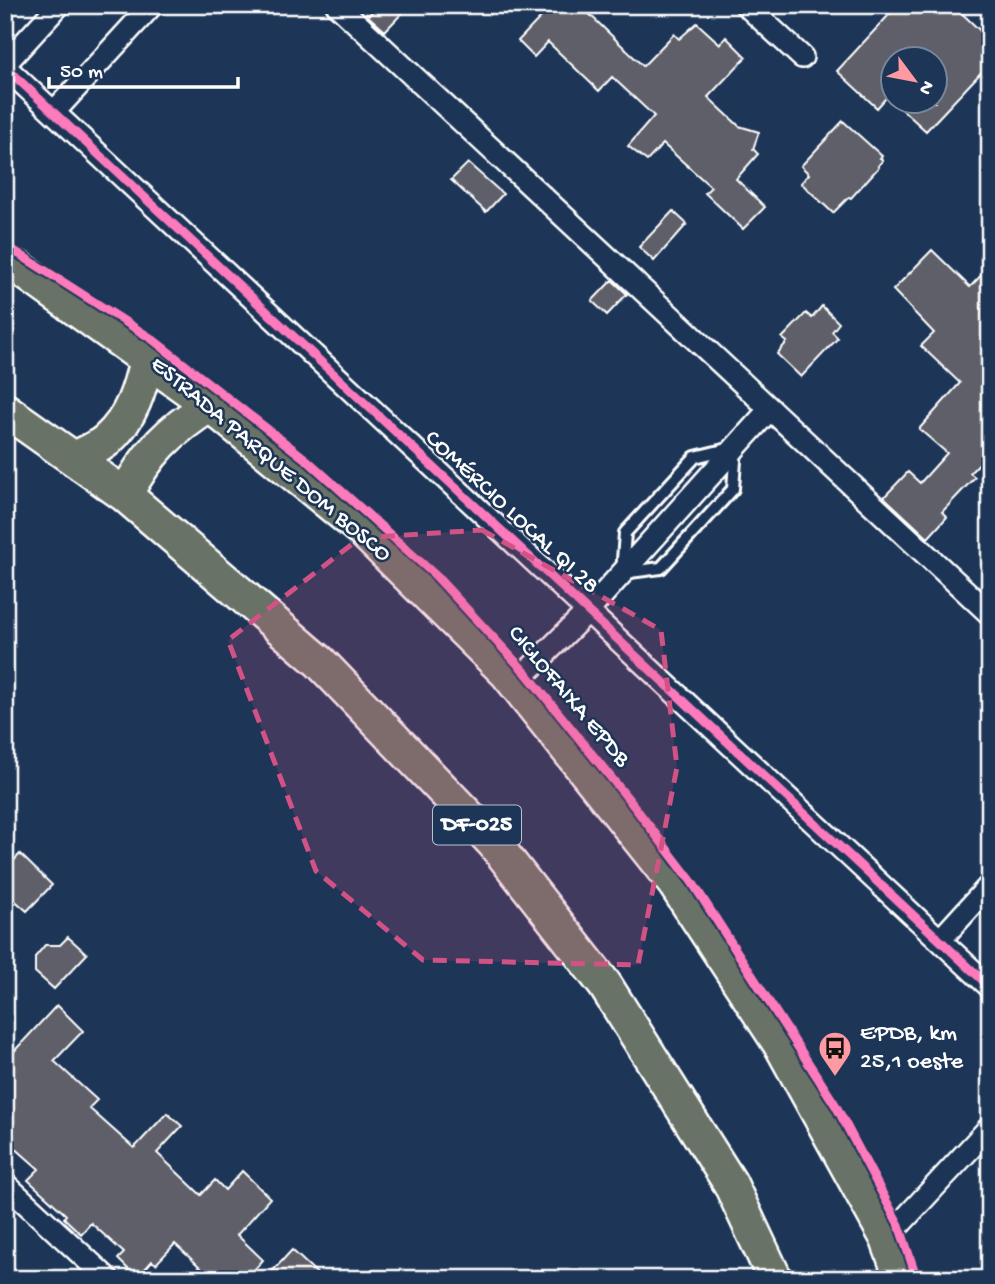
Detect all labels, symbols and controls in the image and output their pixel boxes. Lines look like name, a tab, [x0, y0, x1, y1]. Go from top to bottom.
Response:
scale bar	[49, 46, 238, 90]
north arrow	[880, 46, 950, 116]
text: 50 m	[60, 61, 103, 86]
text: N	[912, 76, 938, 99]
street label: ESTRADA PARQUE DOM BOSCO	[144, 351, 396, 569]
street label: COMÉRCIO LOCAL QI 28	[418, 425, 604, 601]
street label: CICLOFAIXA EPDB	[500, 620, 636, 774]
road number: DF-025	[433, 806, 521, 845]
place label: EPDB, km 25,1 oeste	[860, 1020, 964, 1077]
bus stop icon: EPDB, km 25,1 oeste	[816, 1029, 854, 1078]

